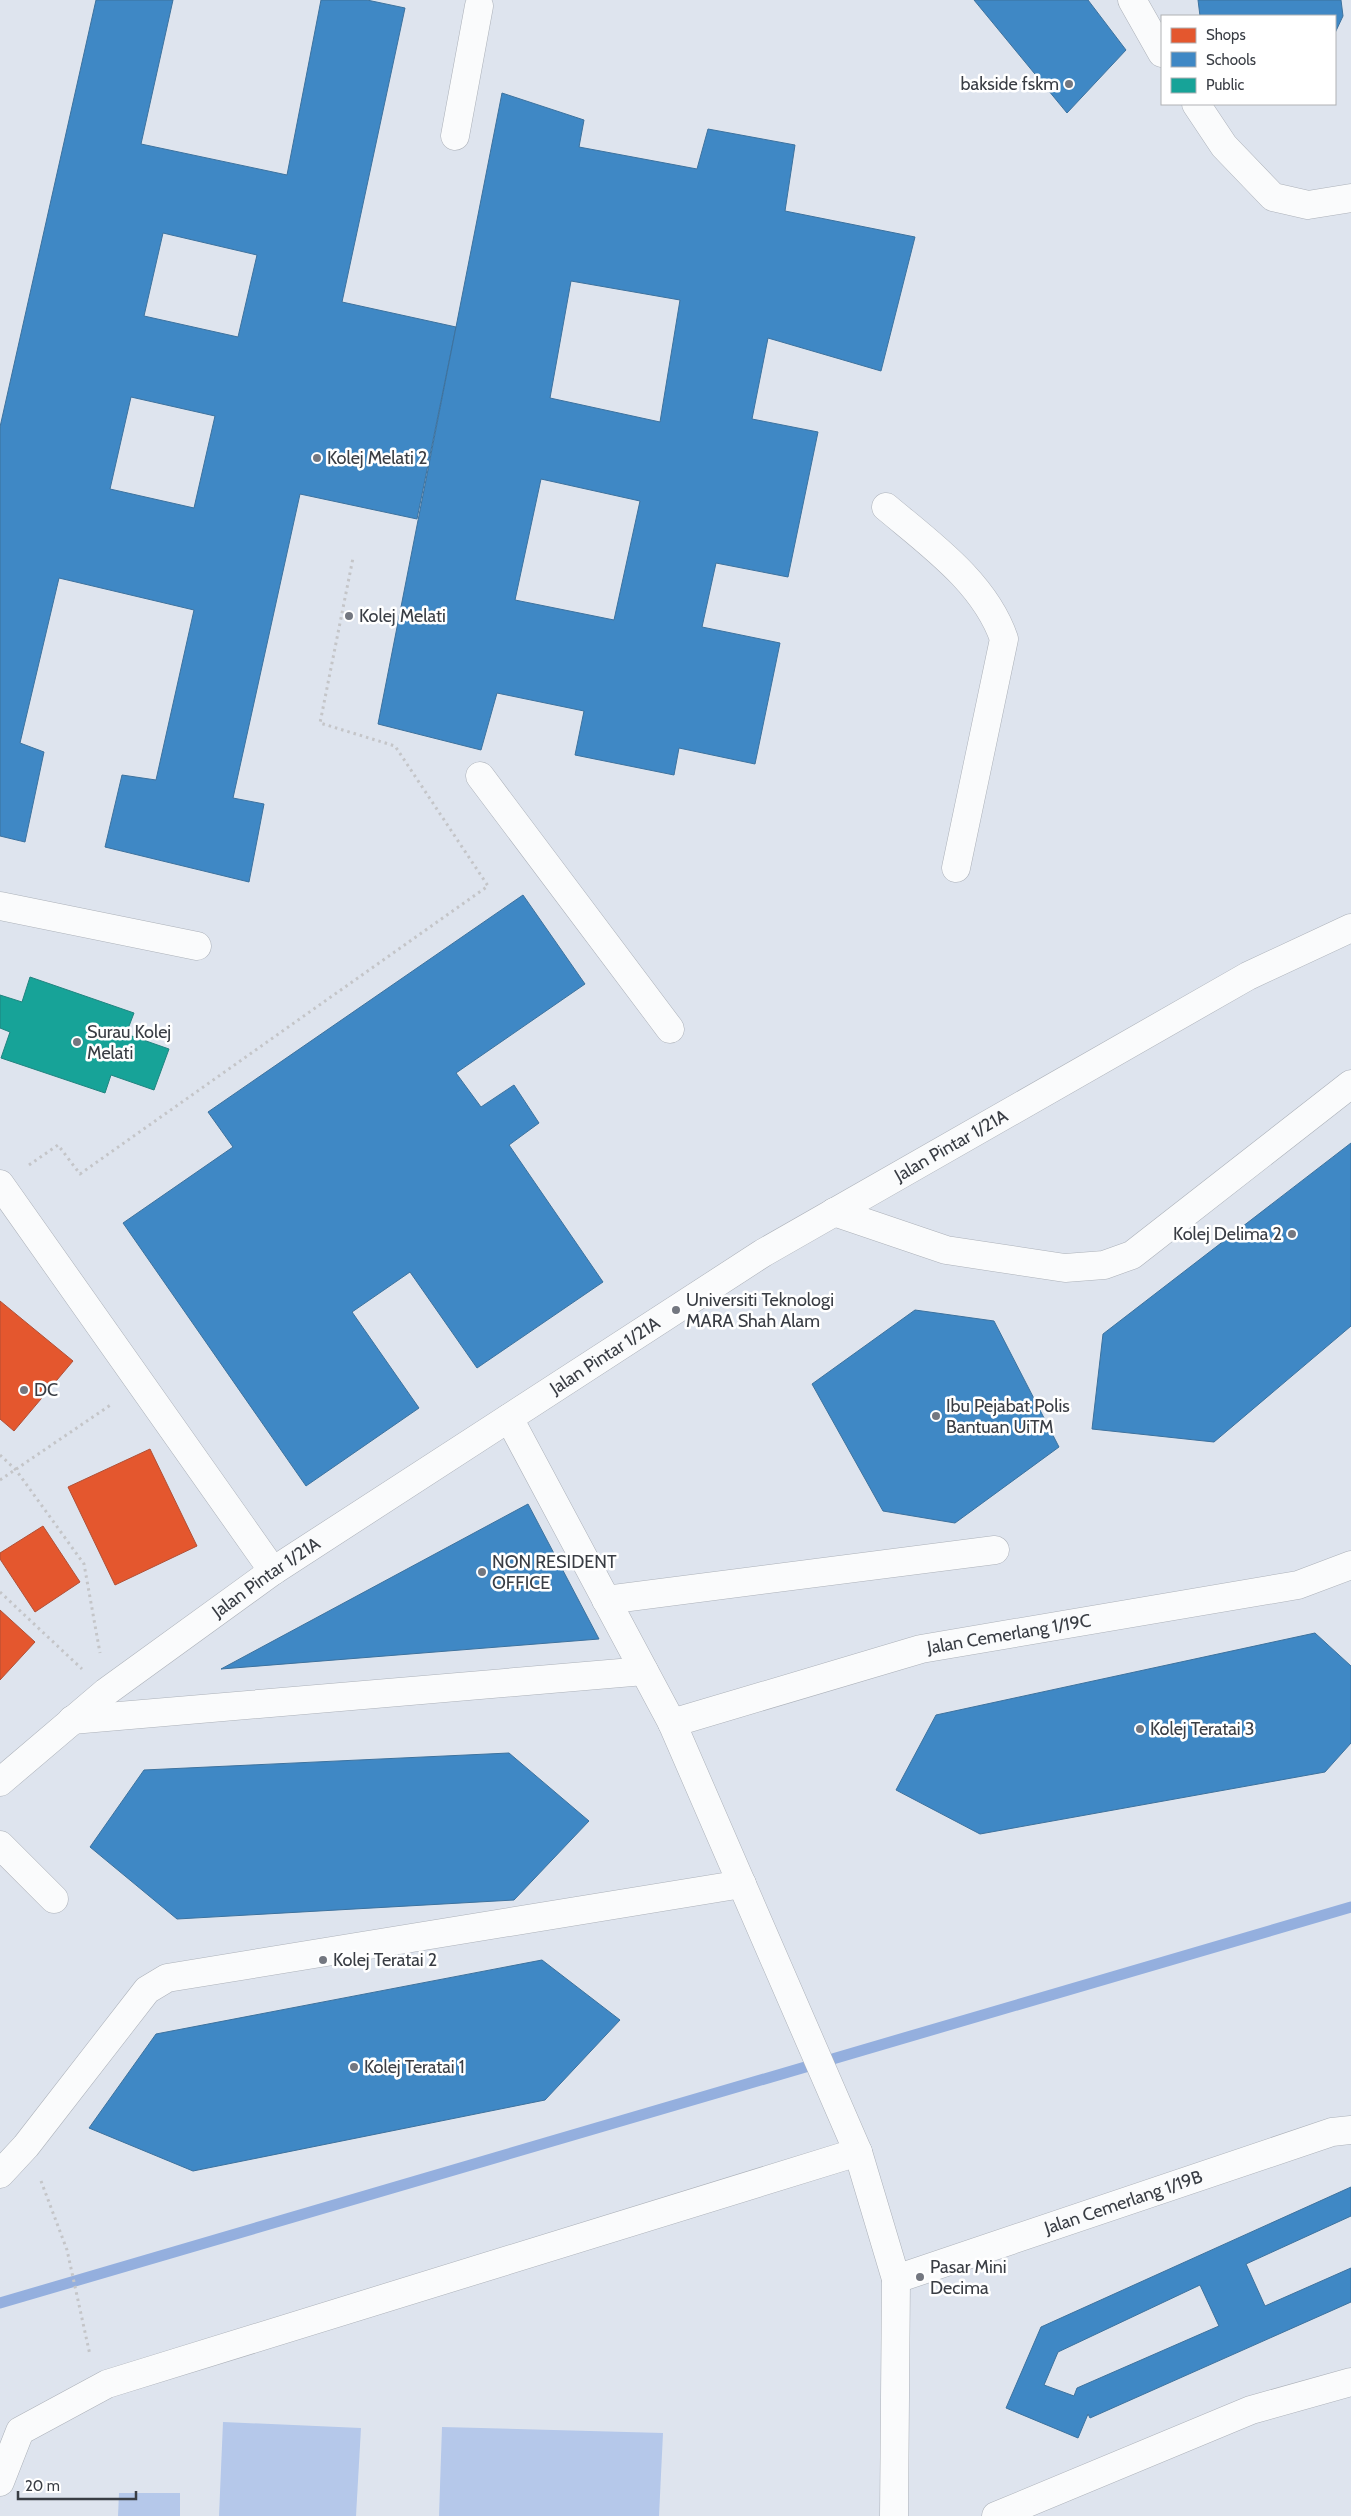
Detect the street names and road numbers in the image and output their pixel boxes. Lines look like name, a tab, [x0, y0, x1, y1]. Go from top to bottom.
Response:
street label: Jalan Pintar 1/21A	[890, 1105, 1011, 1187]
street label: Jalan Pintar 1/21A	[545, 1312, 664, 1400]
street label: Jalan Pintar 1/21A	[207, 1532, 324, 1623]
street label: Jalan Cemerlang 1/19C	[924, 1609, 1093, 1659]
street label: Jalan Cemerlang 1/19B	[1041, 2165, 1206, 2239]

